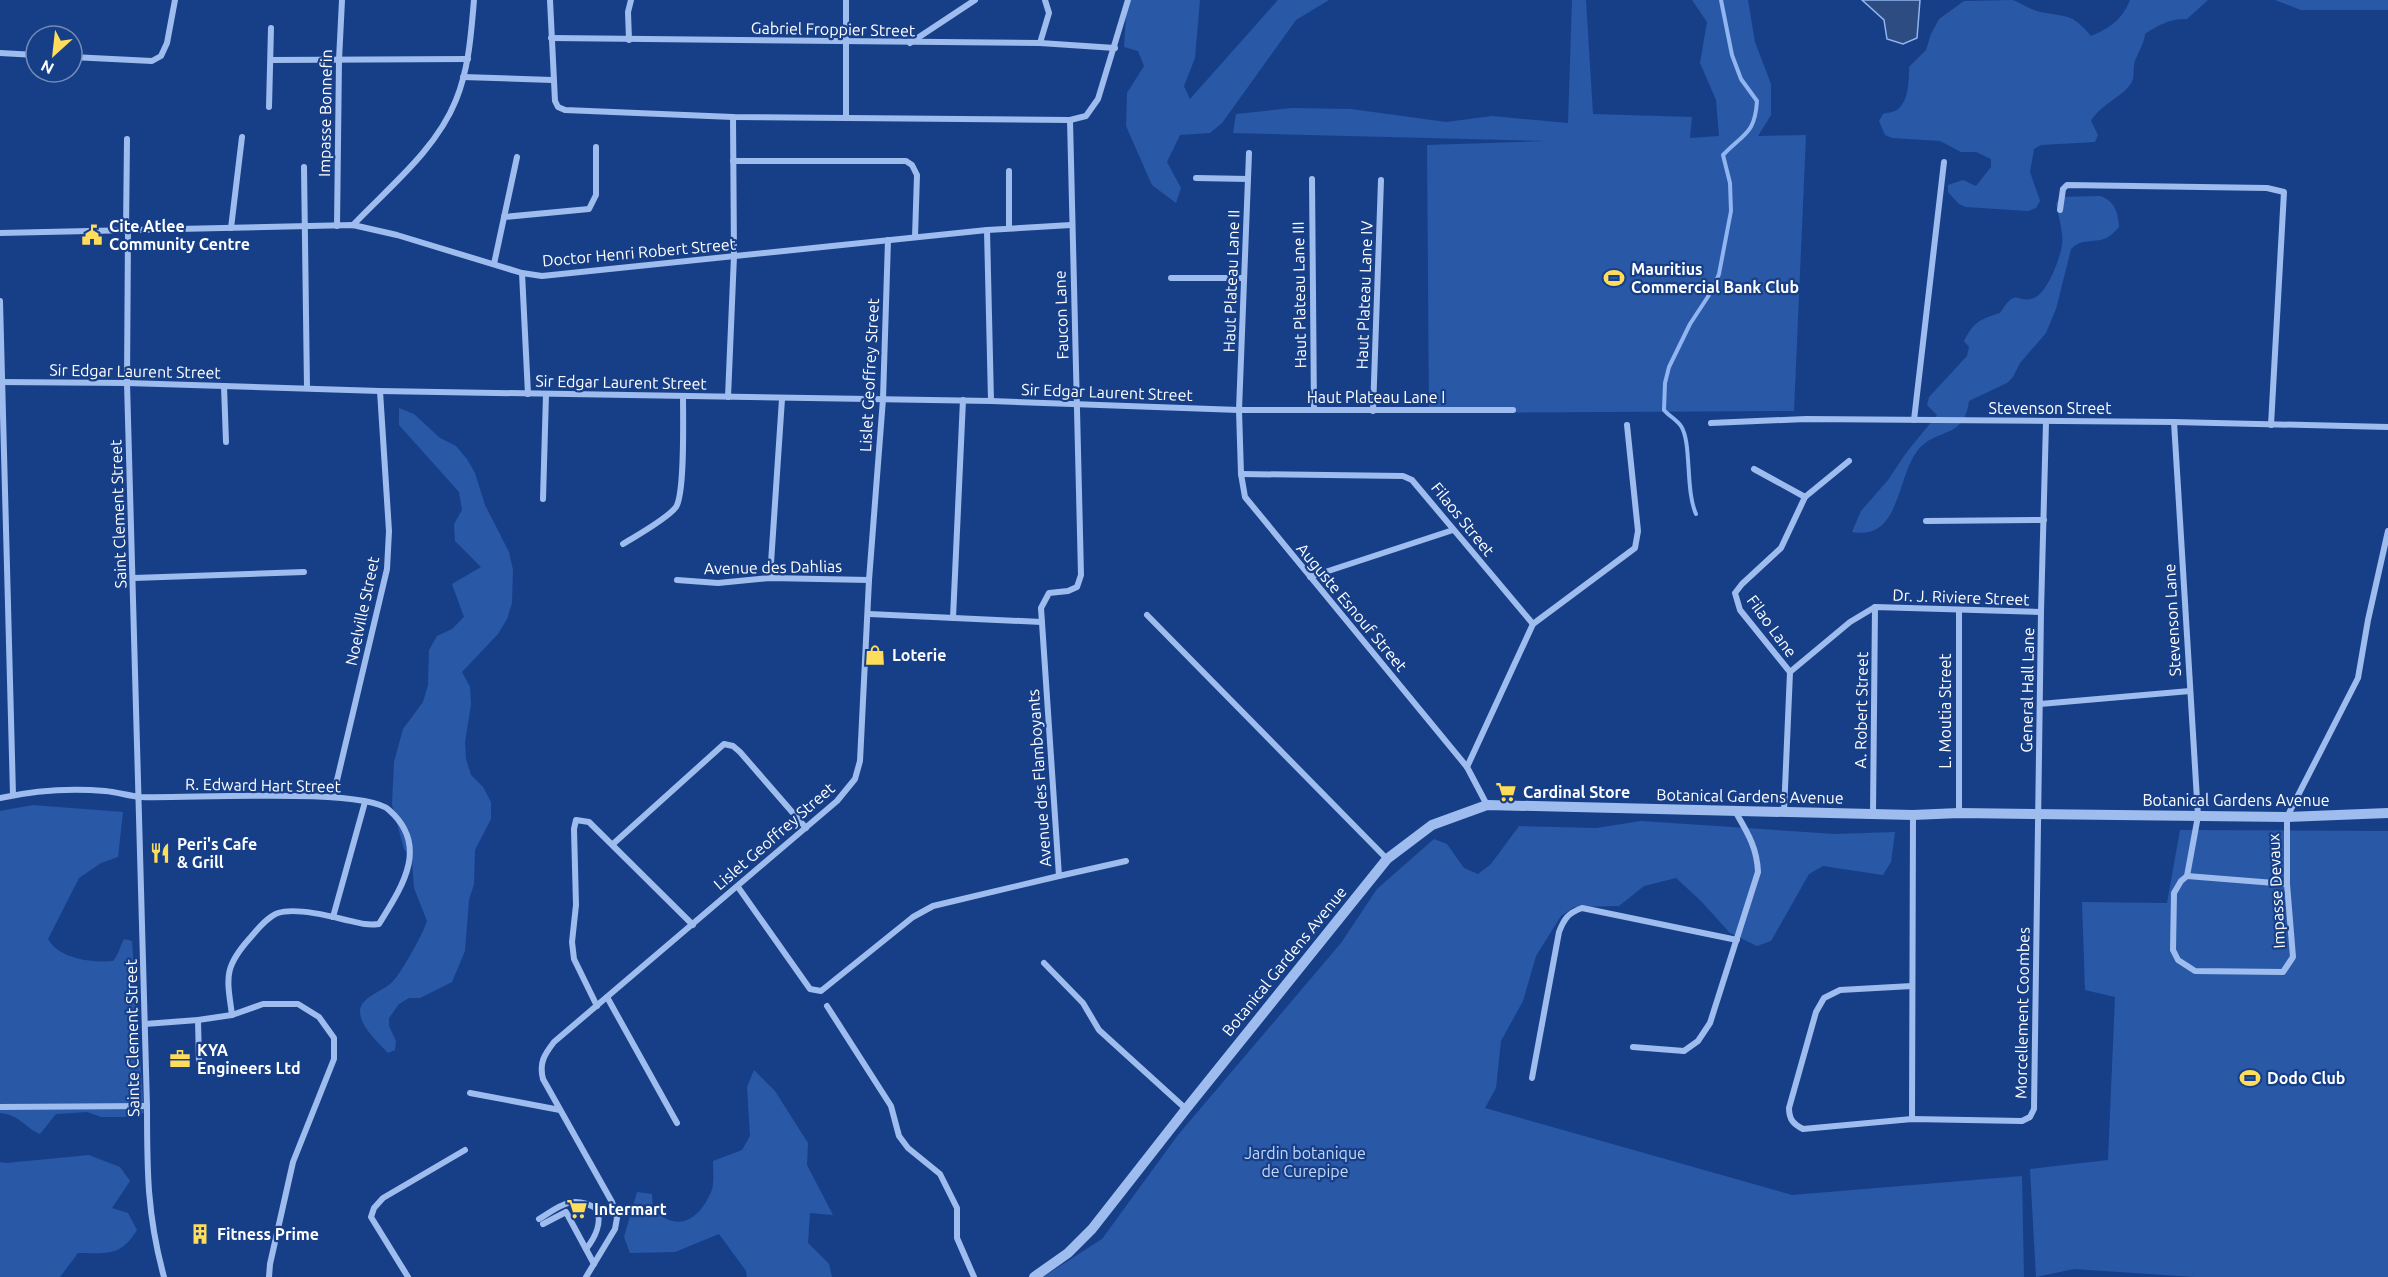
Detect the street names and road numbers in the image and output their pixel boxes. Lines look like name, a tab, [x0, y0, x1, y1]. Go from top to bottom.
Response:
street label: Gabriel Froppier Street	[751, 19, 916, 39]
street label: Impasse Bonnefin	[315, 49, 335, 177]
street label: Haut Plateau Lane II	[1220, 209, 1242, 353]
street label: Haut Plateau Lane IV	[1352, 220, 1376, 370]
street label: Haut Plateau Lane III	[1289, 221, 1309, 369]
street label: Doctor Henri Robert Street	[541, 235, 737, 269]
street label: Faucon Lane	[1050, 270, 1072, 360]
street label: Lislet Geoffrey Street	[856, 297, 882, 452]
street label: Sir Edgar Laurent Street	[49, 361, 222, 382]
street label: Sir Edgar Laurent Street	[535, 372, 708, 393]
street label: Sir Edgar Laurent Street	[1021, 380, 1194, 404]
street label: Haut Plateau Lane I	[1307, 388, 1445, 406]
street label: Stevenson Street	[1989, 399, 2112, 417]
street label: Saint Clement Street	[106, 439, 130, 589]
street label: Filaos Street	[1428, 479, 1499, 560]
street label: Auguste Esnouf Street	[1293, 539, 1411, 675]
street label: Noelville Street	[342, 554, 382, 667]
street label: Avenue des Dahlias	[704, 557, 842, 577]
street label: Stevenson Lane	[2160, 563, 2184, 677]
street label: Dr. J. Riviere Street	[1892, 586, 2031, 608]
street label: Filao Lane	[1744, 592, 1800, 660]
street label: General Hall Lane	[2017, 627, 2037, 753]
street label: A. Robert Street	[1851, 651, 1871, 768]
street label: L. Moutia Street	[1936, 653, 1954, 769]
street label: Avenue des Flamboyants	[1024, 689, 1054, 867]
street label: R. Edward Hart Street	[185, 775, 342, 795]
street label: Lislet Geoffrey Street	[710, 778, 839, 893]
street label: Botanical Gardens Avenue	[1656, 785, 1844, 807]
street label: Botanical Gardens Avenue	[2142, 791, 2330, 809]
street label: Impasse Devaux	[2264, 833, 2288, 949]
street label: Botanical Gardens Avenue	[1218, 883, 1350, 1039]
street label: Morcellement Coombes	[2012, 927, 2032, 1099]
street label: Sainte Clement Street	[122, 958, 142, 1117]

